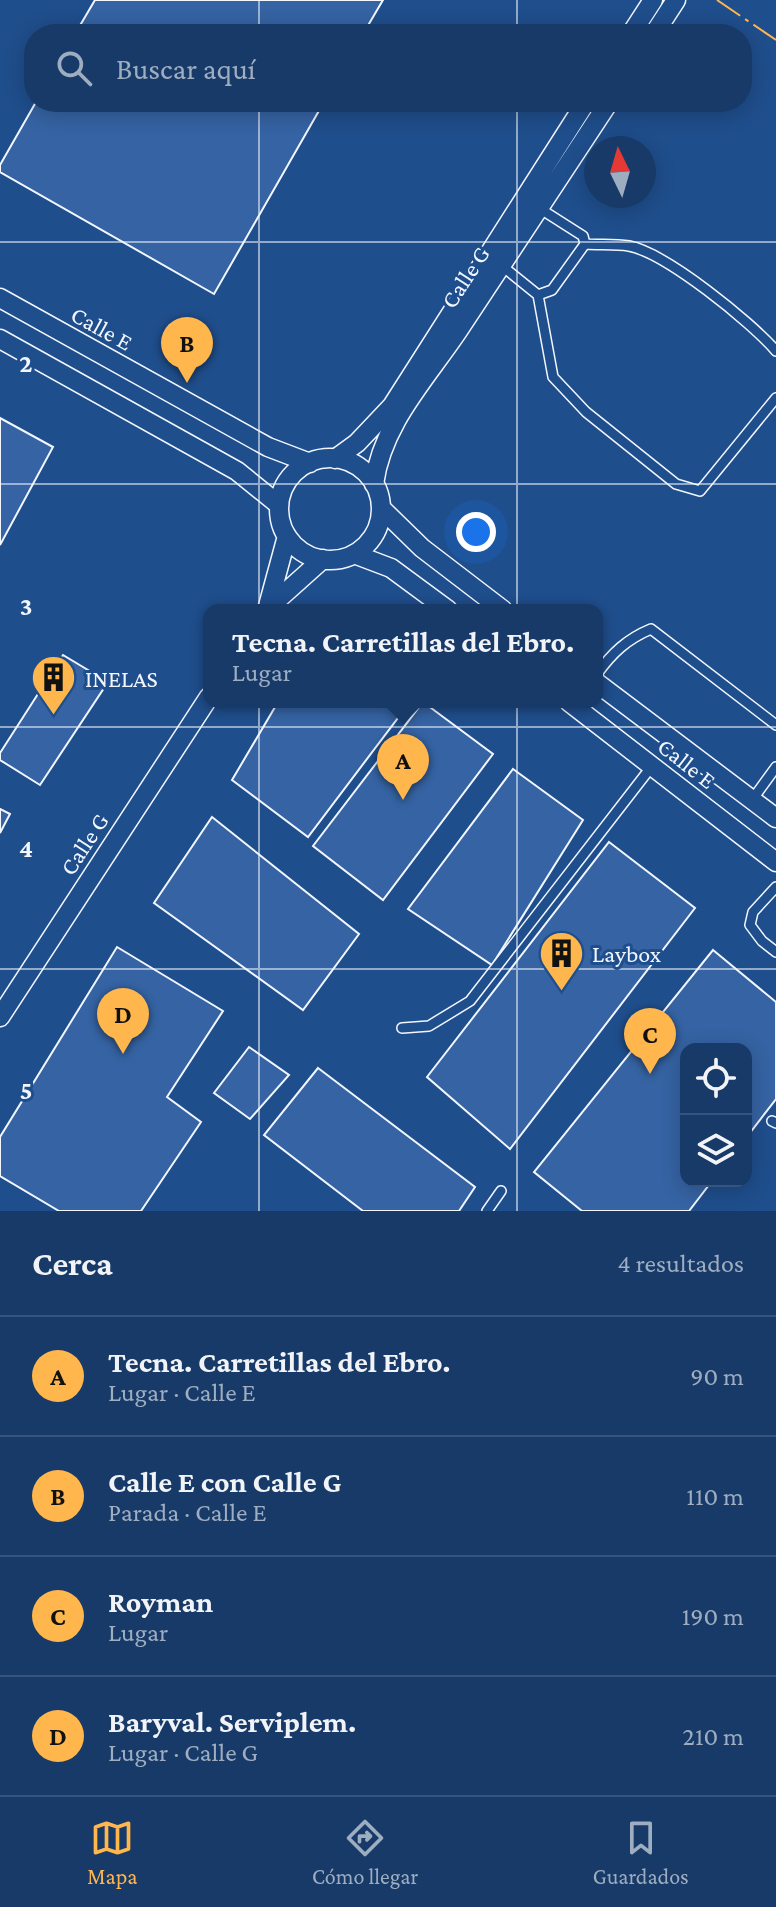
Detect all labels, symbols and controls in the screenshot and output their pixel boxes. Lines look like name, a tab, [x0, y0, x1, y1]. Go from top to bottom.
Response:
search box	[24, 24, 752, 112]
icon: search	[52, 46, 96, 90]
text: Buscar aquí	[116, 52, 256, 85]
north arrow	[584, 136, 656, 208]
street label: Calle G	[435, 241, 495, 313]
street label: Calle E	[67, 300, 137, 356]
pin: B	[161, 317, 213, 383]
text: 2	[19, 349, 33, 378]
your location	[456, 512, 496, 552]
text: 3	[20, 592, 32, 621]
popup	[203, 604, 603, 708]
text: Tecna. Carretillas del Ebro.	[232, 625, 574, 658]
building icon: INELAS	[30, 654, 78, 717]
text: Lugar	[232, 658, 292, 687]
place label: INELAS	[85, 665, 158, 692]
street label: Calle E	[653, 732, 721, 794]
pin: A	[377, 734, 429, 800]
street label: Calle G	[54, 808, 114, 880]
text: 4	[19, 834, 33, 863]
building icon: Laybox	[537, 929, 585, 992]
place label: Laybox	[592, 940, 661, 967]
pin: D	[97, 988, 149, 1054]
pin: C	[624, 1008, 676, 1074]
map controls	[680, 1043, 752, 1187]
button: locate	[680, 1043, 752, 1115]
text: 5	[20, 1076, 32, 1105]
button: layers	[680, 1115, 752, 1187]
text: Cerca	[32, 1245, 113, 1282]
text: 4 resultados	[618, 1249, 744, 1278]
text: Tecna. Carretillas del Ebro.	[108, 1345, 451, 1378]
text: A	[50, 1362, 66, 1391]
text: 90 m	[690, 1362, 744, 1391]
text: Lugar · Calle E	[108, 1378, 256, 1407]
text: Calle E con Calle G	[108, 1465, 342, 1498]
text: B	[50, 1482, 66, 1511]
text: 110 m	[686, 1482, 744, 1511]
text: Parada · Calle E	[108, 1498, 267, 1527]
text: Royman	[108, 1585, 213, 1618]
text: C	[50, 1602, 66, 1631]
text: 190 m	[682, 1602, 744, 1631]
text: Lugar	[108, 1618, 168, 1647]
text: Baryval. Serviplem.	[108, 1705, 356, 1738]
text: D	[49, 1722, 67, 1751]
text: 210 m	[683, 1722, 744, 1751]
text: Lugar · Calle G	[108, 1738, 258, 1767]
tab: Mapa	[87, 1816, 137, 1889]
tab: Cómo llegar	[312, 1816, 418, 1889]
tab: Guardados	[593, 1816, 689, 1889]

